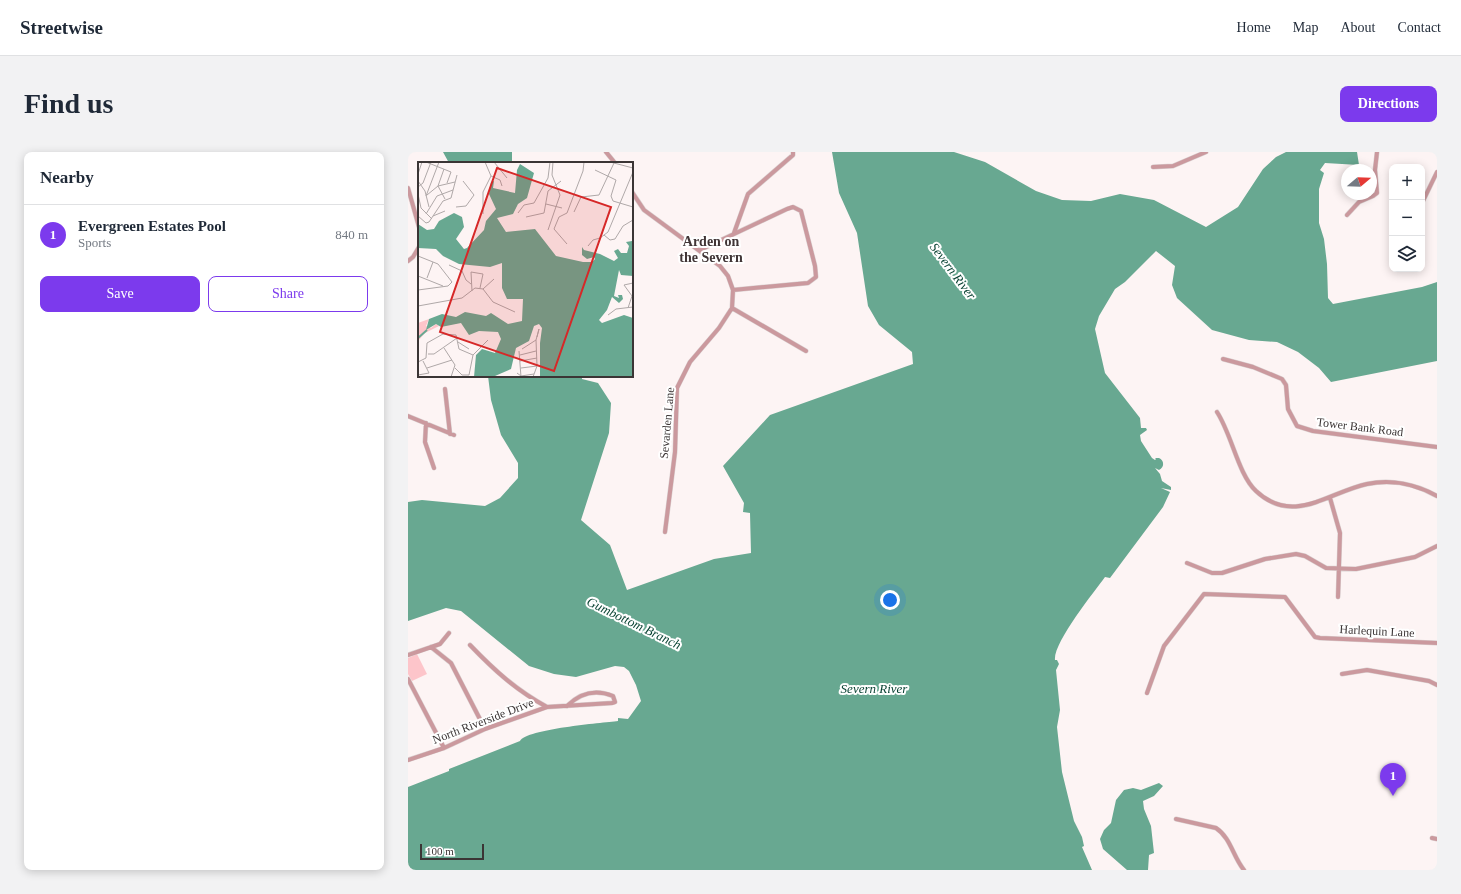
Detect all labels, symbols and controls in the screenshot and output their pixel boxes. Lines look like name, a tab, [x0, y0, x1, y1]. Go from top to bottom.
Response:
text: Streetwise	[20, 17, 103, 38]
text: Home	[1237, 20, 1271, 35]
text: Map	[1293, 20, 1318, 35]
text: About	[1340, 20, 1375, 35]
text: Contact	[1397, 20, 1441, 35]
button: Directions	[1340, 86, 1437, 122]
text: Find us	[24, 88, 114, 119]
inset map	[418, 162, 633, 377]
north arrow	[1341, 164, 1377, 200]
map controls	[1389, 164, 1425, 272]
button: +	[1389, 164, 1425, 200]
text: Nearby	[40, 168, 94, 187]
button: −	[1389, 200, 1425, 236]
text: Evergreen Estates Pool	[78, 218, 226, 234]
text: 1	[50, 227, 56, 242]
text: 840 m	[335, 227, 368, 242]
district label: Arden on the Severn	[679, 234, 743, 265]
text: Sports	[78, 235, 111, 250]
button: layers	[1389, 236, 1425, 272]
water label: Severn River	[927, 240, 980, 303]
button: Save	[40, 276, 200, 312]
button: Share	[208, 276, 368, 312]
street label: Sevarden Lane	[657, 387, 677, 459]
street label: Tower Bank Road	[1316, 415, 1404, 439]
your location	[880, 590, 900, 610]
water label: Gumbottom Branch	[584, 594, 684, 652]
street label: Harlequin Lane	[1339, 622, 1415, 640]
water label: Severn River	[841, 681, 908, 696]
street label: North Riverside Drive	[430, 695, 536, 747]
pin: 1	[1380, 763, 1406, 796]
scale bar	[420, 842, 484, 861]
text: 100 m	[426, 845, 454, 857]

